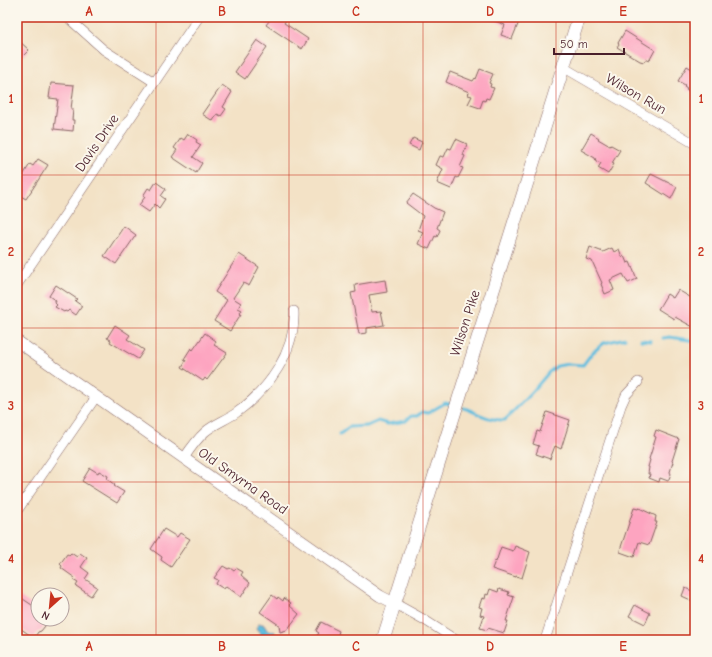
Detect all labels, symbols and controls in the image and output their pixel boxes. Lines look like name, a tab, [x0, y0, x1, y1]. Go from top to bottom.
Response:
text: A	[85, 4, 93, 19]
text: B	[218, 4, 226, 19]
text: C	[352, 4, 360, 19]
text: D	[486, 4, 494, 19]
text: E	[619, 4, 627, 19]
scale bar	[554, 30, 624, 56]
text: 50 m	[560, 37, 588, 51]
street label: Wilson Run	[603, 70, 669, 118]
text: 1	[8, 91, 14, 106]
text: 1	[698, 91, 704, 106]
street label: Davis Drive	[72, 111, 122, 175]
text: 2	[8, 244, 14, 259]
text: 2	[698, 244, 704, 259]
street label: Wilson Pike	[446, 288, 484, 358]
text: 3	[8, 398, 14, 413]
text: 3	[698, 398, 704, 413]
street label: Old Smyrna Road	[195, 444, 291, 518]
text: 4	[8, 551, 14, 566]
text: 4	[698, 551, 704, 566]
north arrow	[30, 587, 70, 627]
text: N	[40, 608, 52, 623]
text: A	[85, 639, 93, 654]
text: B	[218, 639, 226, 654]
text: C	[352, 639, 360, 654]
text: D	[486, 639, 494, 654]
text: E	[619, 639, 627, 654]

